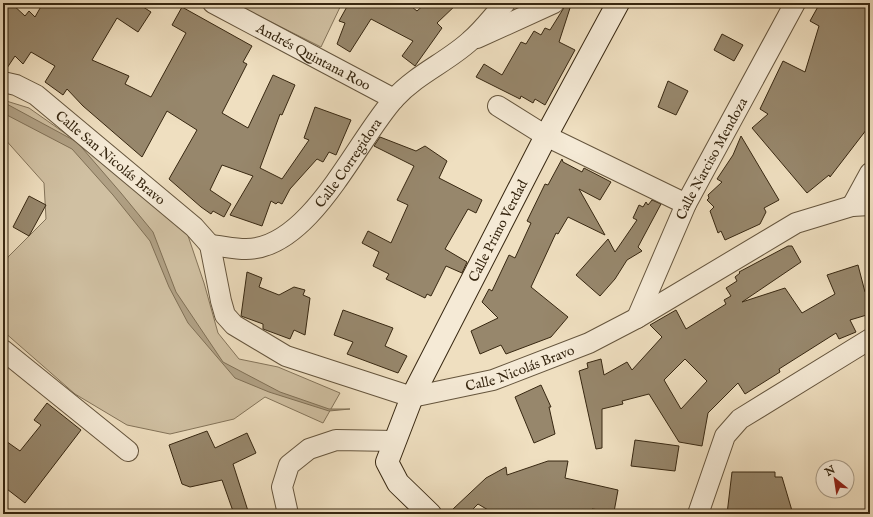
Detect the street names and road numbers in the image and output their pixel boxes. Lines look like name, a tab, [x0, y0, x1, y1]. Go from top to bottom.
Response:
street label: Andrés Quintana Roo	[252, 19, 374, 95]
street label: Calle Narciso Mendoza	[672, 94, 752, 223]
street label: Calle San Nicolás Bravo	[51, 107, 169, 210]
street label: Calle Corregidora	[311, 114, 387, 212]
street label: Calle Primo Verdad	[465, 176, 532, 285]
street label: Calle Nicolás Bravo	[464, 341, 577, 396]

